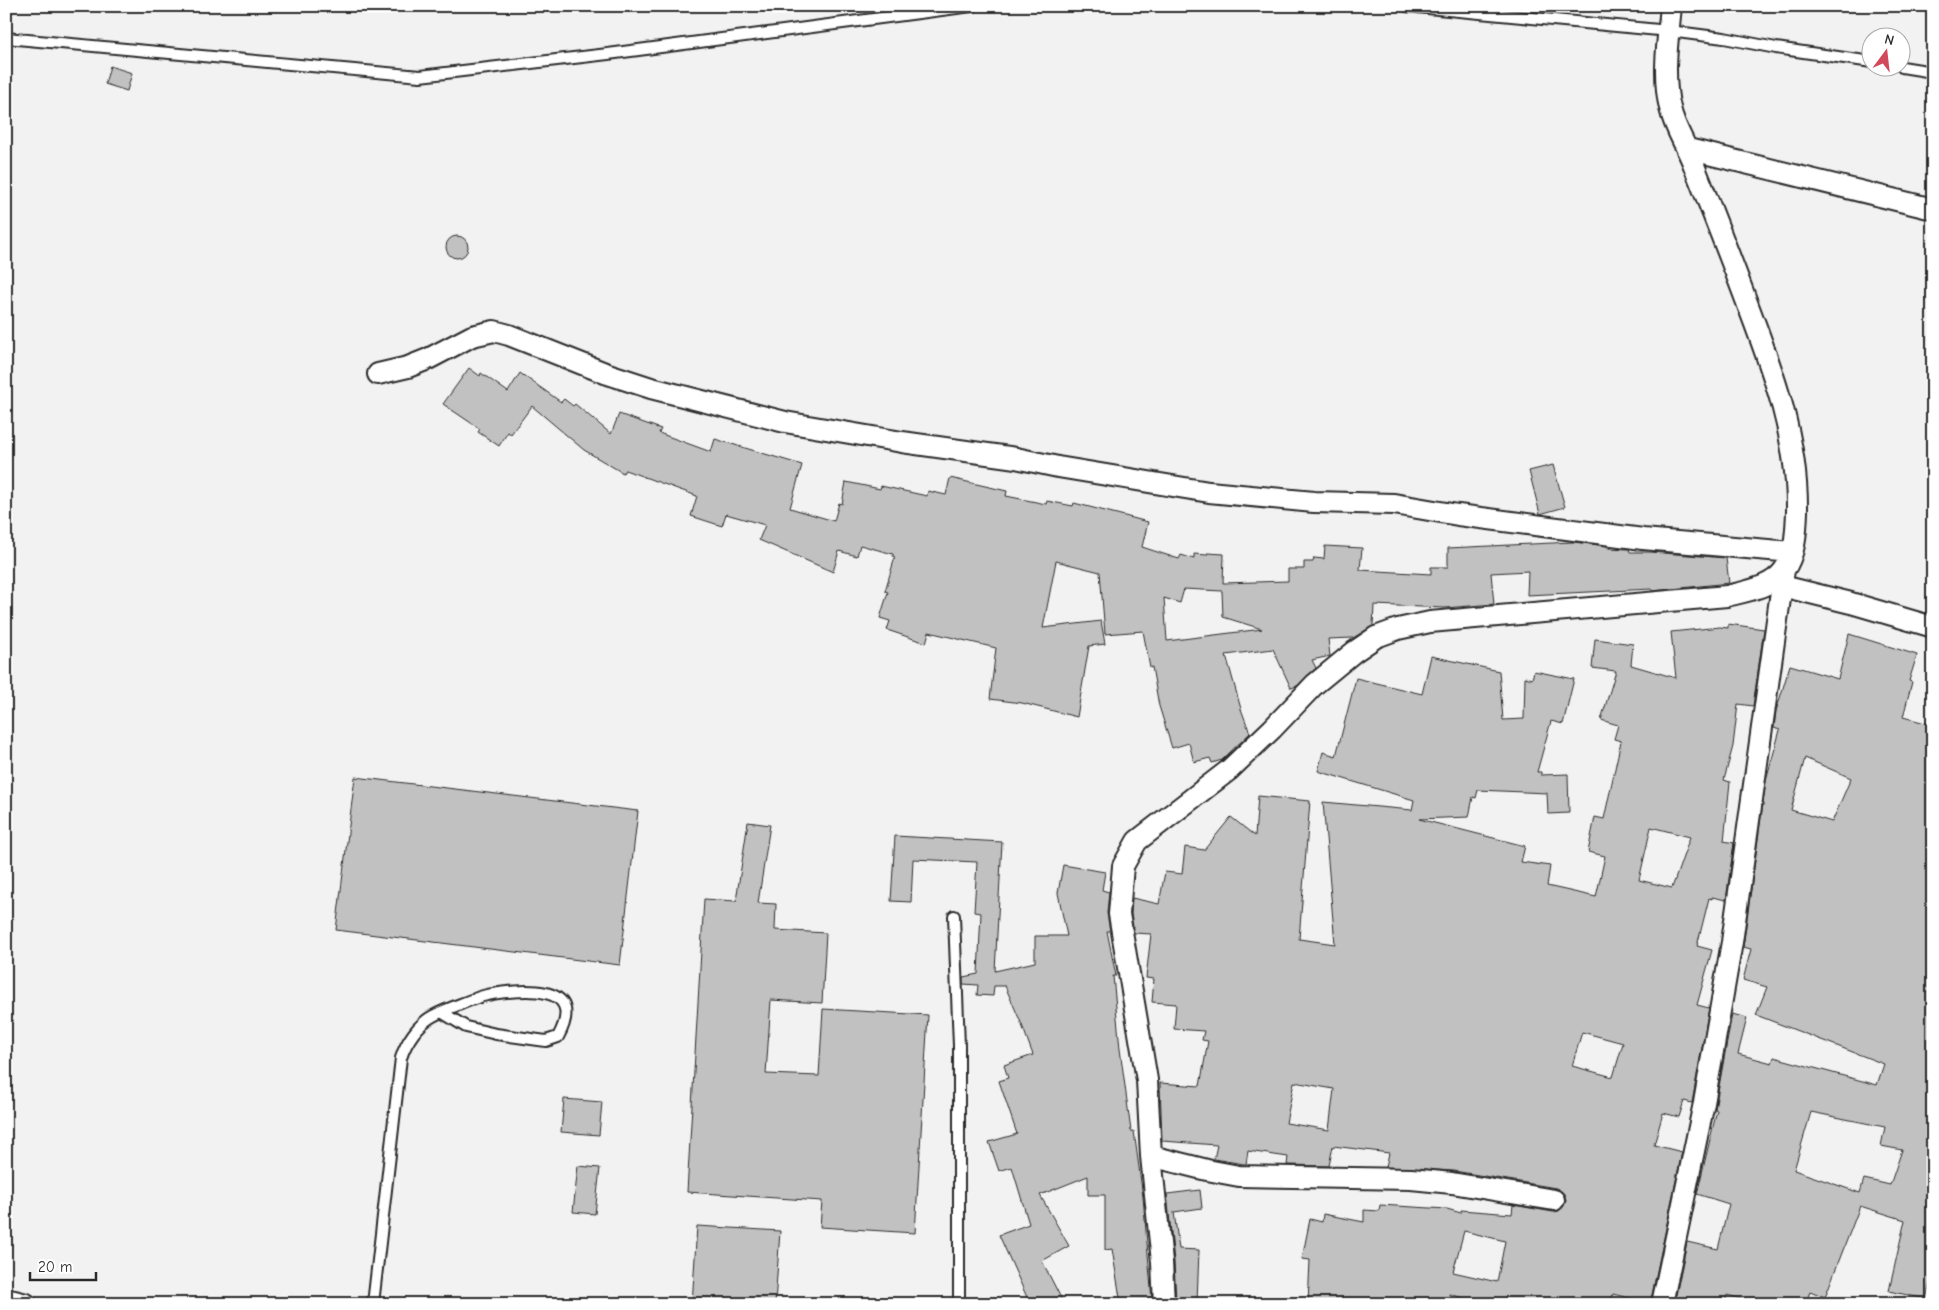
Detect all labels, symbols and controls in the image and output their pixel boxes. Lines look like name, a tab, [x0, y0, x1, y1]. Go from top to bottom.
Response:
north arrow	[1862, 28, 1912, 78]
text: N	[1883, 31, 1896, 49]
scale bar	[30, 1250, 96, 1282]
text: 20 m	[38, 1258, 72, 1276]

